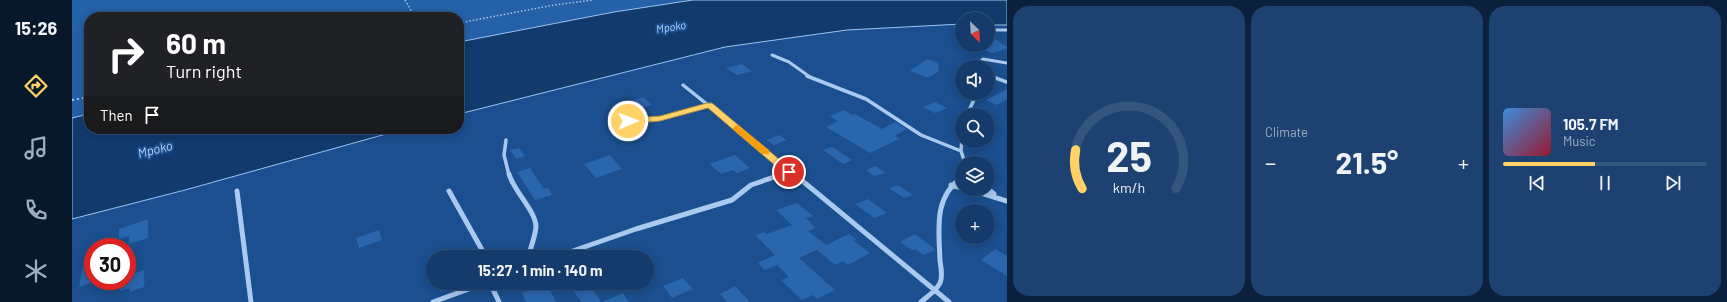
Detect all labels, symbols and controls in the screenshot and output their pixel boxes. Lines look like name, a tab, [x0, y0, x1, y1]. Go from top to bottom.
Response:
north arrow	[955, 12, 995, 52]
map controls	[955, 12, 995, 244]
text: 15:26	[15, 17, 57, 39]
water label: Mpoko	[655, 18, 687, 35]
text: 60 m	[166, 26, 226, 60]
icon: right	[100, 28, 152, 80]
text: Turn right	[166, 60, 242, 82]
button: sound	[955, 60, 995, 100]
icon: directions	[22, 72, 50, 100]
position arrow	[607, 100, 649, 142]
icon: arrive	[141, 104, 163, 126]
text: Then	[100, 106, 133, 124]
button: search	[955, 108, 995, 148]
text: 105.7 FM	[1563, 115, 1619, 133]
text: Climate	[1265, 124, 1308, 140]
text: 25	[1106, 130, 1152, 180]
text: Music	[1563, 133, 1596, 149]
icon: music	[22, 134, 50, 162]
water label: Mpoko	[136, 137, 174, 161]
text: 21.5°	[1336, 144, 1398, 180]
text: −	[1265, 149, 1276, 175]
text: +	[1458, 149, 1469, 175]
pin	[772, 155, 806, 189]
button: layers	[955, 156, 995, 196]
icon: arrive	[778, 161, 800, 183]
icon: previous	[1526, 172, 1548, 194]
icon: pause	[1594, 172, 1616, 194]
icon: next	[1662, 172, 1684, 194]
text: km/h	[1113, 179, 1145, 196]
icon: phone	[22, 196, 50, 224]
button: +	[955, 204, 995, 244]
speed limit sign: 30	[84, 238, 136, 290]
icon: climate	[22, 257, 50, 285]
text: 15:27 · 1 min · 140 m	[477, 261, 603, 279]

